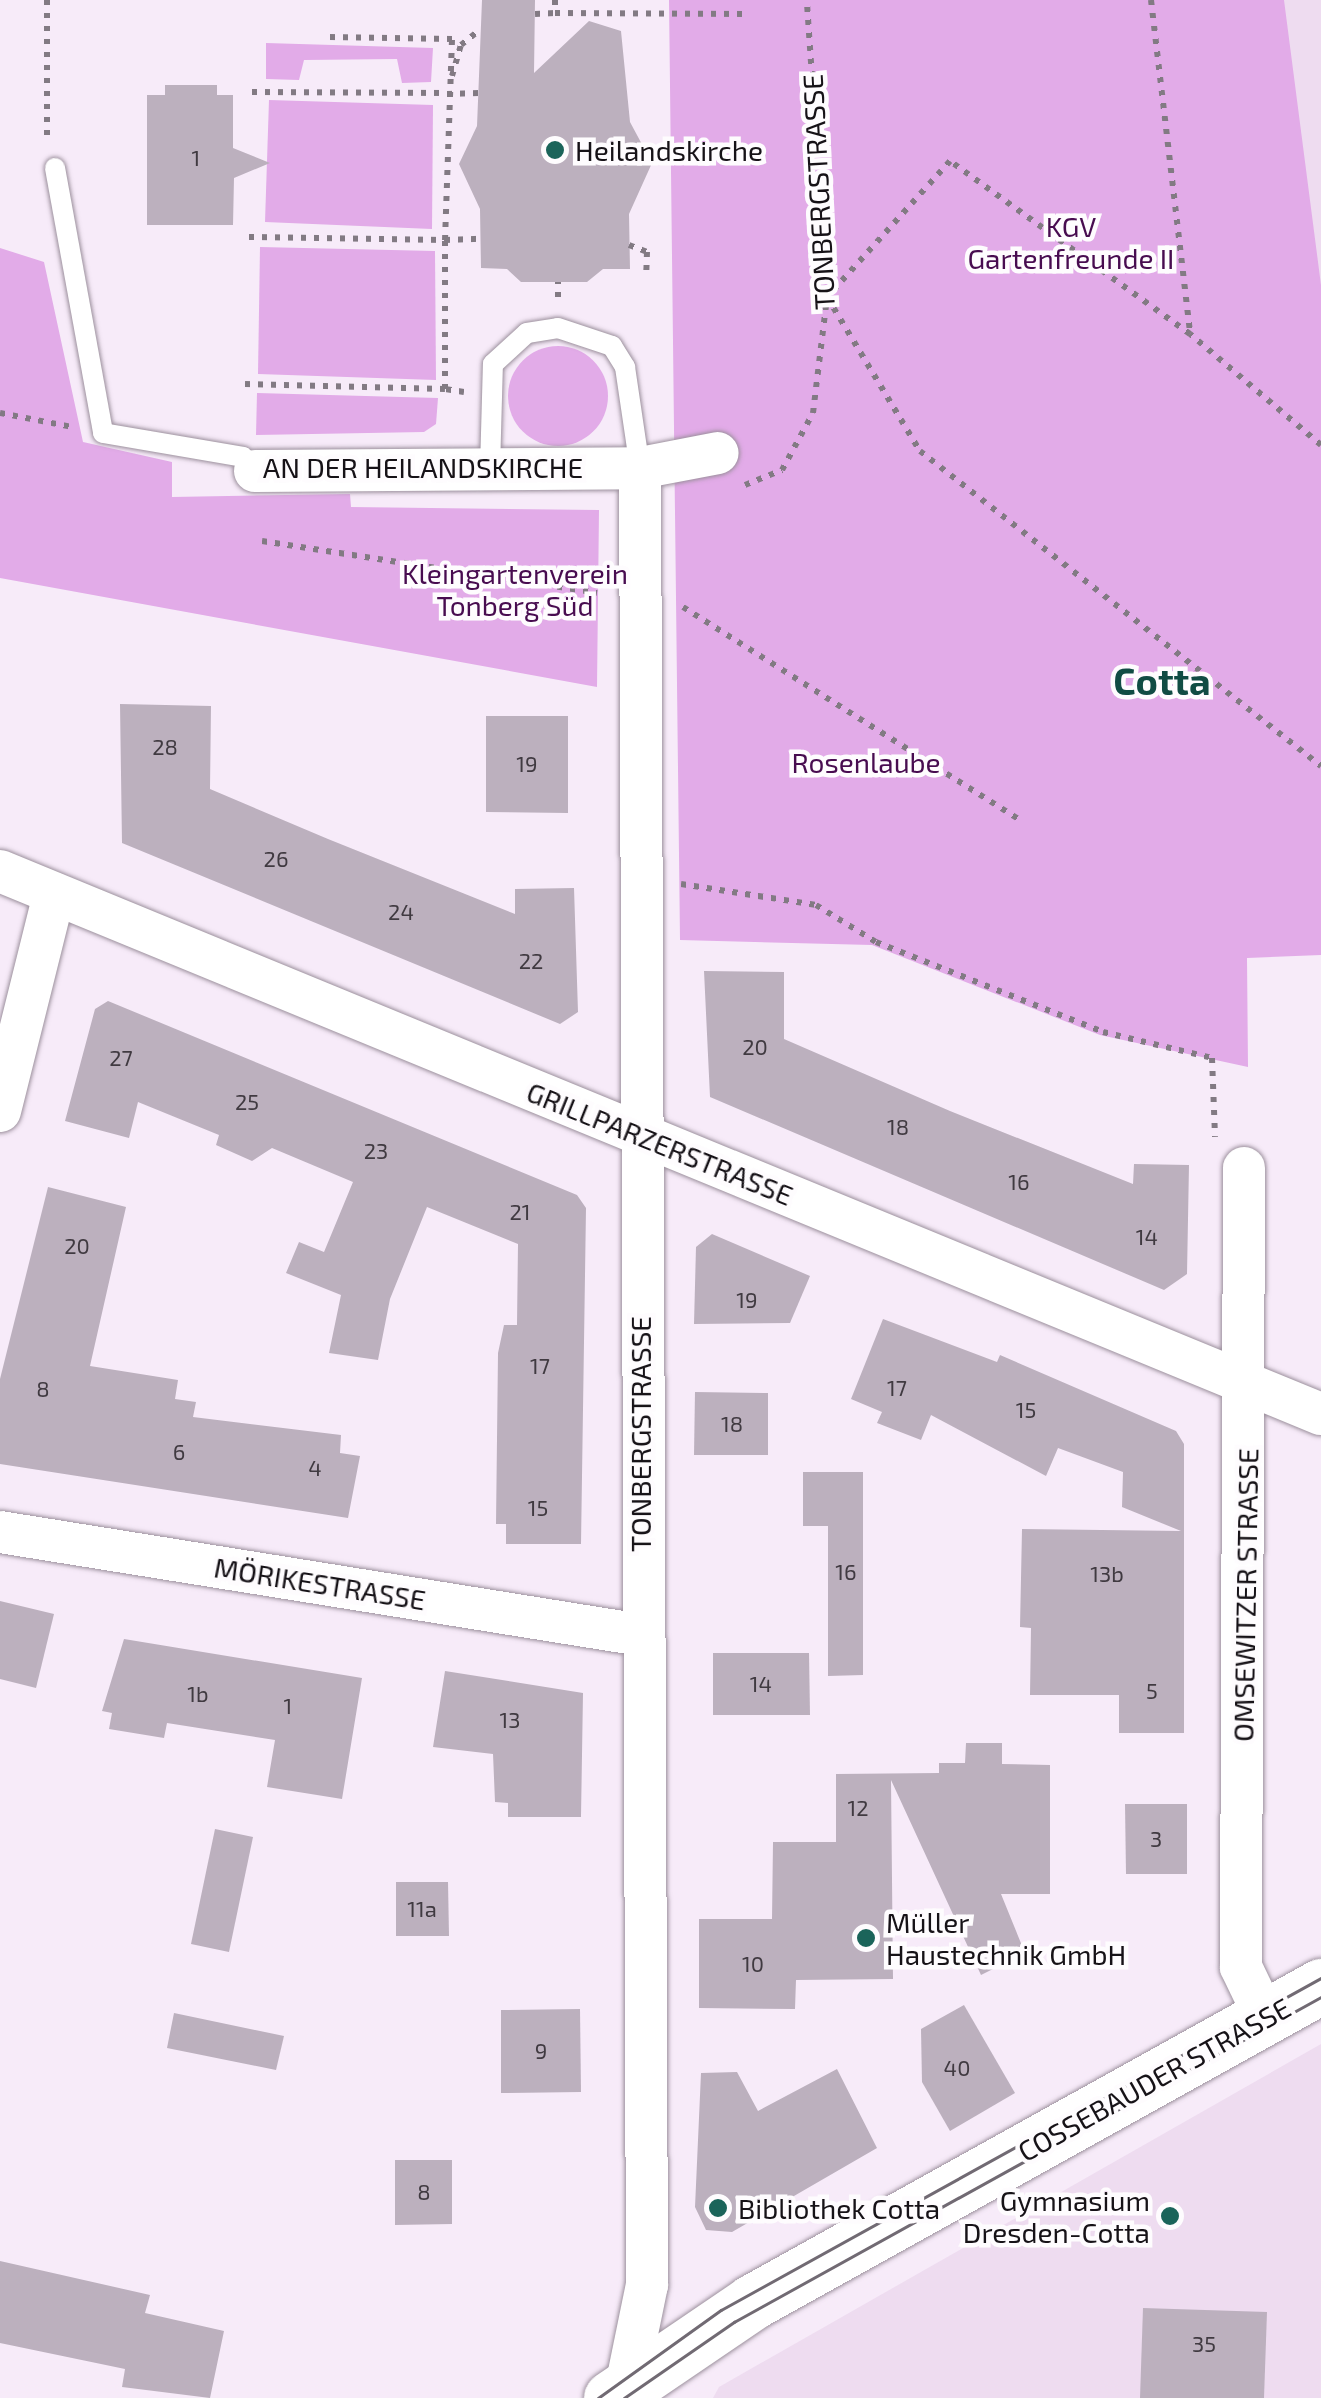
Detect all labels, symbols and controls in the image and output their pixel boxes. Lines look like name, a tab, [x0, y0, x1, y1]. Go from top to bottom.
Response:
street label: TONBERGSTRASSE	[795, 73, 841, 311]
place label: Heilandskirche	[575, 133, 763, 167]
marker: Heilandskirche	[544, 139, 566, 161]
house number: 1	[192, 145, 200, 171]
park label: KGV Gartenfreunde II	[968, 209, 1174, 275]
street label: AN DER HEILANDSKIRCHE	[263, 450, 583, 484]
park label: Kleingartenverein Tonberg Süd	[402, 556, 628, 622]
district label: Cotta	[1113, 658, 1211, 704]
house number: 28	[152, 734, 178, 760]
park label: Rosenlaube	[791, 745, 941, 779]
house number: 19	[516, 751, 538, 777]
house number: 26	[264, 846, 288, 872]
house number: 24	[388, 899, 414, 925]
house number: 22	[519, 948, 543, 974]
house number: 20	[742, 1034, 768, 1060]
house number: 27	[109, 1045, 133, 1071]
street label: GRILLPARZERSTRASSE	[522, 1074, 798, 1212]
house number: 25	[235, 1089, 259, 1115]
house number: 18	[887, 1114, 909, 1140]
house number: 23	[364, 1138, 388, 1164]
house number: 16	[1008, 1169, 1030, 1195]
house number: 21	[509, 1199, 531, 1225]
house number: 14	[1136, 1224, 1158, 1250]
house number: 20	[64, 1233, 90, 1259]
house number: 19	[736, 1287, 758, 1313]
street label: TONBERGSTRASSE	[623, 1316, 657, 1552]
house number: 17	[530, 1353, 550, 1379]
house number: 17	[887, 1375, 907, 1401]
house number: 8	[36, 1376, 50, 1402]
house number: 15	[1016, 1397, 1036, 1423]
house number: 18	[721, 1411, 743, 1437]
house number: 6	[173, 1439, 185, 1465]
street label: OMSEWITZER STRASSE	[1226, 1448, 1264, 1742]
house number: 4	[308, 1455, 322, 1481]
house number: 15	[528, 1495, 548, 1521]
street label: MÖRIKESTRASSE	[212, 1550, 428, 1616]
house number: 16	[835, 1559, 857, 1585]
house number: 13b	[1090, 1561, 1124, 1587]
house number: 14	[750, 1671, 772, 1697]
house number: 5	[1146, 1678, 1158, 1704]
house number: 1b	[187, 1681, 209, 1707]
house number: 1	[284, 1693, 292, 1719]
house number: 13	[500, 1707, 520, 1733]
house number: 12	[847, 1795, 869, 1821]
house number: 3	[1150, 1826, 1162, 1852]
house number: 11a	[407, 1896, 437, 1922]
place label: Müller Haustechnik GmbH	[886, 1905, 1126, 1971]
marker: Müller Haustechnik GmbH	[855, 1927, 877, 1949]
house number: 10	[742, 1951, 764, 1977]
street label: COSSEBAUDER STRASSE	[1012, 1990, 1296, 2168]
house number: 9	[535, 2038, 547, 2064]
house number: 40	[944, 2055, 970, 2081]
house number: 8	[417, 2179, 431, 2205]
place label: Gymnasium Dresden-Cotta	[963, 2183, 1150, 2249]
place label: Bibliothek Cotta	[738, 2191, 940, 2225]
marker: Bibliothek Cotta	[707, 2197, 729, 2219]
marker: Gymnasium Dresden-Cotta	[1159, 2205, 1181, 2227]
house number: 35	[1192, 2331, 1216, 2357]

